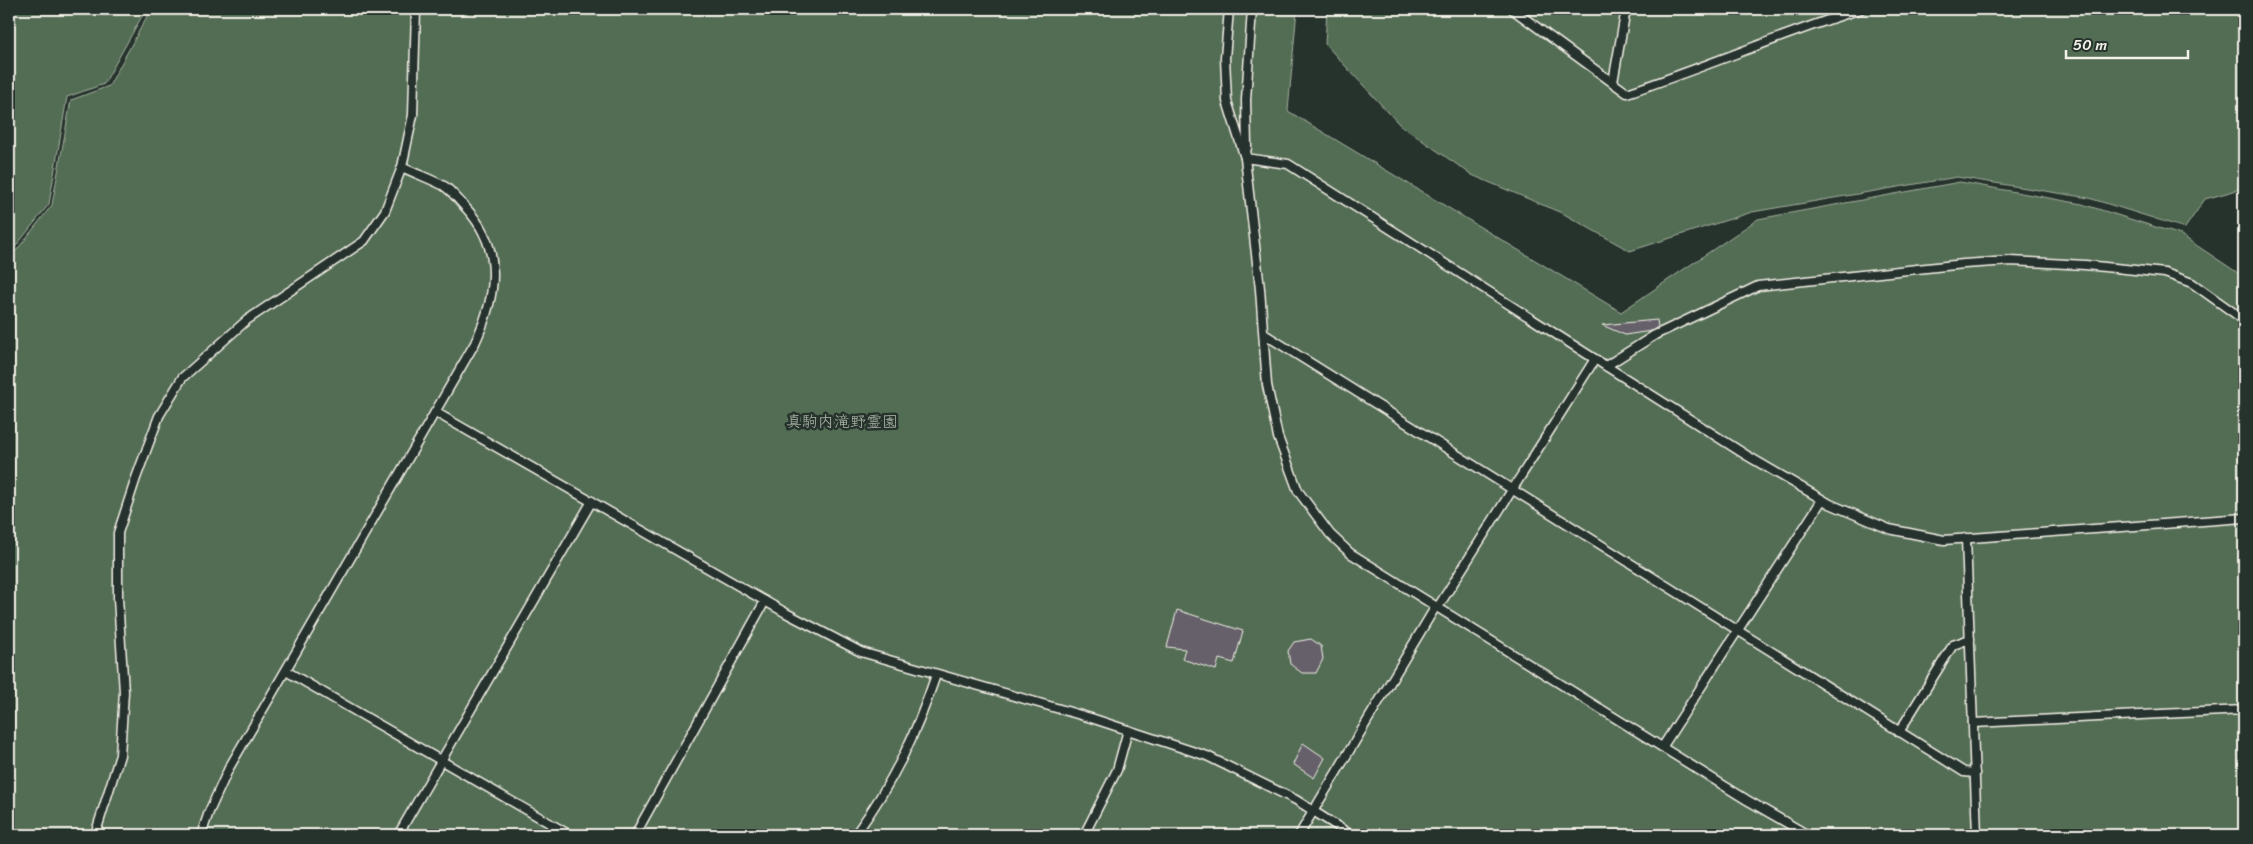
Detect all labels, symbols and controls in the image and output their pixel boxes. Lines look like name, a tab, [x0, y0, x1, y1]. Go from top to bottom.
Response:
scale bar	[2066, 28, 2188, 60]
text: 50 m	[2073, 32, 2108, 58]
park label: 真駒内滝野霊園	[786, 407, 898, 436]

